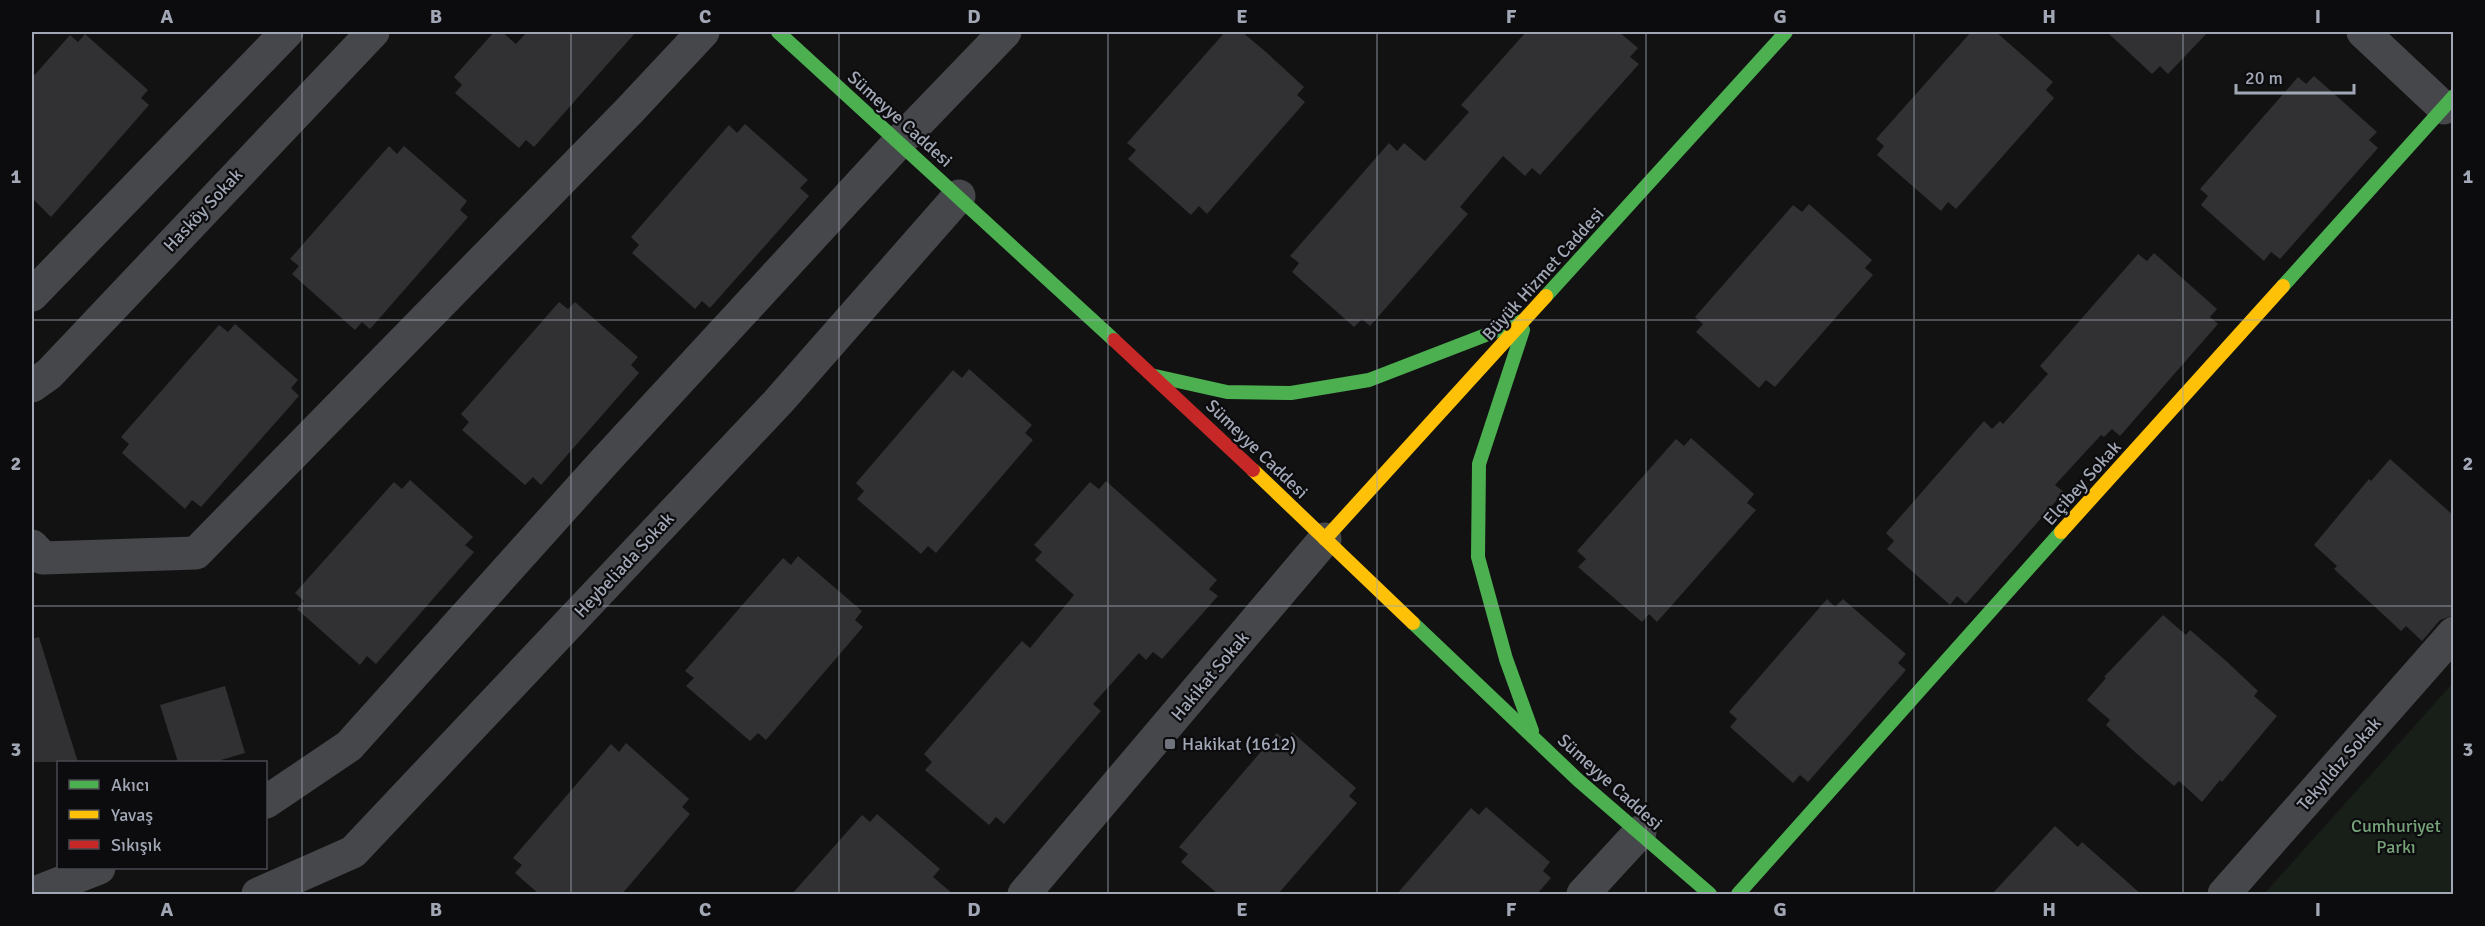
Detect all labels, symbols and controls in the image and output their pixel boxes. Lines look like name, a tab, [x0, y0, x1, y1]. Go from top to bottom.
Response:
text: A	[161, 4, 174, 29]
text: B	[430, 4, 442, 29]
text: C	[699, 4, 711, 29]
text: D	[967, 4, 981, 29]
text: E	[1236, 4, 1248, 29]
text: F	[1506, 4, 1517, 29]
text: G	[1773, 4, 1787, 29]
text: H	[2042, 4, 2056, 29]
text: I	[2315, 4, 2321, 29]
scale bar	[2236, 57, 2354, 95]
street label: Sümeyye Caddesi	[843, 66, 957, 172]
text: 20 m	[2245, 67, 2283, 89]
text: 1	[11, 164, 22, 189]
street label: Hasköy Sokak	[159, 164, 247, 256]
text: 1	[2463, 164, 2474, 189]
street label: Büyük Hizmet Caddesi	[1477, 203, 1609, 345]
street label: Sümeyye Caddesi	[1201, 395, 1313, 503]
street label: Elçibey Sokak	[2038, 436, 2126, 530]
text: 2	[11, 451, 21, 476]
text: 2	[2463, 451, 2473, 476]
street label: Heybeliada Sokak	[570, 508, 678, 622]
street label: Hakikat Sokak	[1166, 627, 1254, 725]
street label: Tekyıldız Sokak	[2292, 713, 2386, 815]
street label: Sümeyye Caddesi	[1553, 729, 1667, 835]
place label: Hakikat (1612)	[1182, 733, 1296, 755]
text: 3	[11, 737, 21, 762]
marker: Hakikat (1612)	[1163, 737, 1177, 751]
text: 3	[2463, 737, 2473, 762]
legend	[57, 761, 267, 869]
text: Akıcı	[111, 774, 149, 796]
text: Yavaş	[111, 804, 153, 826]
park label: Cumhuriyet Parkı	[2351, 815, 2441, 858]
text: Sıkışık	[111, 834, 161, 856]
text: A	[161, 897, 174, 922]
text: B	[430, 897, 442, 922]
text: C	[699, 897, 711, 922]
text: D	[967, 897, 981, 922]
text: E	[1236, 897, 1248, 922]
text: F	[1506, 897, 1517, 922]
text: G	[1773, 897, 1787, 922]
text: H	[2042, 897, 2056, 922]
text: I	[2315, 897, 2321, 922]

